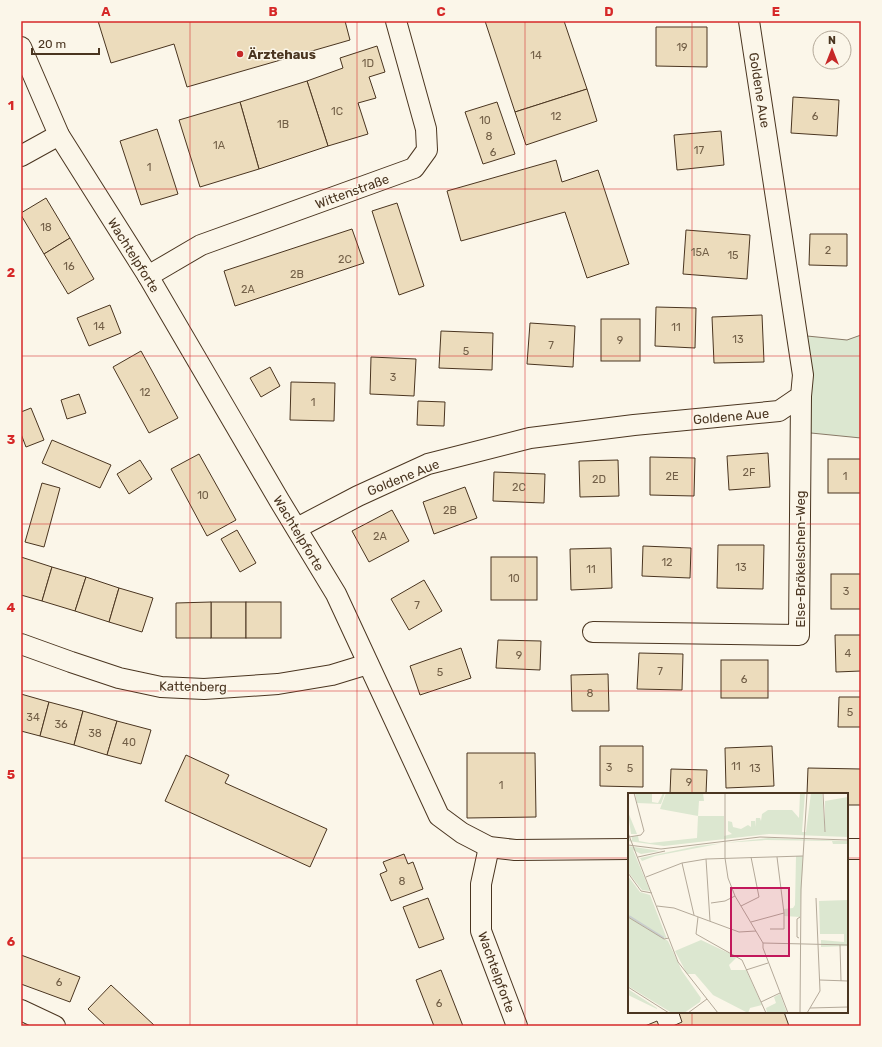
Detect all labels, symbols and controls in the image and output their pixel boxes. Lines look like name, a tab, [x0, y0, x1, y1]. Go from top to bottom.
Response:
text: A	[101, 4, 111, 19]
text: B	[268, 4, 278, 19]
text: C	[436, 4, 446, 19]
text: D	[604, 4, 614, 19]
text: E	[772, 4, 780, 19]
scale bar	[32, 30, 99, 56]
north arrow	[812, 30, 852, 70]
text: N	[828, 34, 836, 47]
text: 20 m	[38, 37, 66, 51]
house number: 19	[676, 41, 688, 54]
place label: Ärztehaus	[248, 47, 316, 62]
marker: Ärztehaus	[235, 49, 245, 59]
house number: 14	[530, 49, 542, 62]
street label: Goldene Aue	[746, 51, 773, 129]
house number: 1D	[362, 57, 374, 70]
text: 1	[8, 98, 14, 113]
house number: 1C	[331, 105, 343, 118]
house number: 12	[550, 110, 562, 123]
house number: 6	[812, 110, 819, 123]
house number: 10	[479, 114, 491, 127]
house number: 1B	[277, 118, 289, 131]
house number: 8	[486, 130, 493, 143]
house number: 1A	[213, 139, 226, 152]
house number: 17	[694, 144, 705, 157]
house number: 6	[490, 146, 497, 159]
house number: 1	[147, 161, 151, 174]
street label: Wittenstraße	[313, 171, 391, 212]
street label: Wachtelpforte	[105, 215, 162, 295]
house number: 18	[40, 221, 52, 234]
house number: 2	[825, 244, 831, 257]
house number: 15A	[691, 246, 710, 259]
house number: 15	[727, 249, 739, 262]
house number: 2C	[338, 253, 352, 266]
house number: 16	[63, 260, 75, 273]
text: 2	[7, 265, 15, 280]
house number: 2B	[290, 268, 304, 281]
house number: 2A	[241, 283, 256, 296]
house number: 14	[93, 320, 105, 333]
house number: 11	[671, 321, 681, 334]
house number: 13	[732, 333, 744, 346]
house number: 9	[617, 334, 623, 347]
house number: 7	[548, 339, 554, 352]
house number: 5	[463, 345, 470, 358]
house number: 3	[390, 371, 397, 384]
house number: 12	[139, 386, 151, 399]
house number: 1	[311, 396, 315, 409]
street label: Goldene Aue	[692, 406, 770, 427]
text: 3	[7, 432, 16, 447]
street label: Goldene Aue	[365, 456, 441, 499]
house number: 2F	[743, 466, 755, 479]
house number: 2E	[665, 470, 679, 483]
house number: 1	[843, 470, 847, 483]
house number: 2D	[592, 473, 606, 486]
house number: 2C	[512, 481, 526, 494]
house number: 10	[197, 489, 209, 502]
street label: Else-Brökelschen-Weg	[793, 490, 809, 628]
street label: Wachtelpforte	[270, 493, 327, 574]
house number: 2B	[443, 504, 457, 517]
house number: 2A	[373, 530, 388, 543]
house number: 12	[661, 556, 673, 569]
house number: 13	[735, 561, 747, 574]
house number: 11	[586, 563, 596, 576]
house number: 10	[508, 572, 520, 585]
house number: 3	[843, 585, 850, 598]
house number: 7	[414, 599, 420, 612]
text: 4	[7, 600, 16, 615]
house number: 4	[845, 647, 852, 660]
house number: 9	[516, 649, 522, 662]
house number: 7	[657, 665, 663, 678]
house number: 5	[437, 666, 444, 679]
house number: 6	[741, 673, 748, 686]
street label: Kattenberg	[159, 678, 227, 696]
house number: 8	[587, 687, 594, 700]
house number: 5	[847, 706, 854, 719]
house number: 34	[26, 711, 40, 724]
house number: 36	[54, 718, 68, 731]
house number: 38	[88, 727, 102, 740]
house number: 40	[122, 736, 136, 749]
house number: 11	[731, 760, 741, 773]
house number: 3	[606, 761, 613, 774]
house number: 5	[627, 762, 634, 775]
house number: 13	[749, 762, 761, 775]
text: 5	[7, 767, 15, 782]
house number: 9	[686, 776, 692, 789]
house number: 1	[499, 779, 503, 792]
inset map	[628, 793, 848, 1013]
house number: 8	[399, 875, 406, 888]
street label: Wachtelpforte	[475, 930, 518, 1015]
text: 6	[7, 934, 16, 949]
house number: 6	[56, 976, 63, 989]
house number: 6	[436, 997, 443, 1010]

